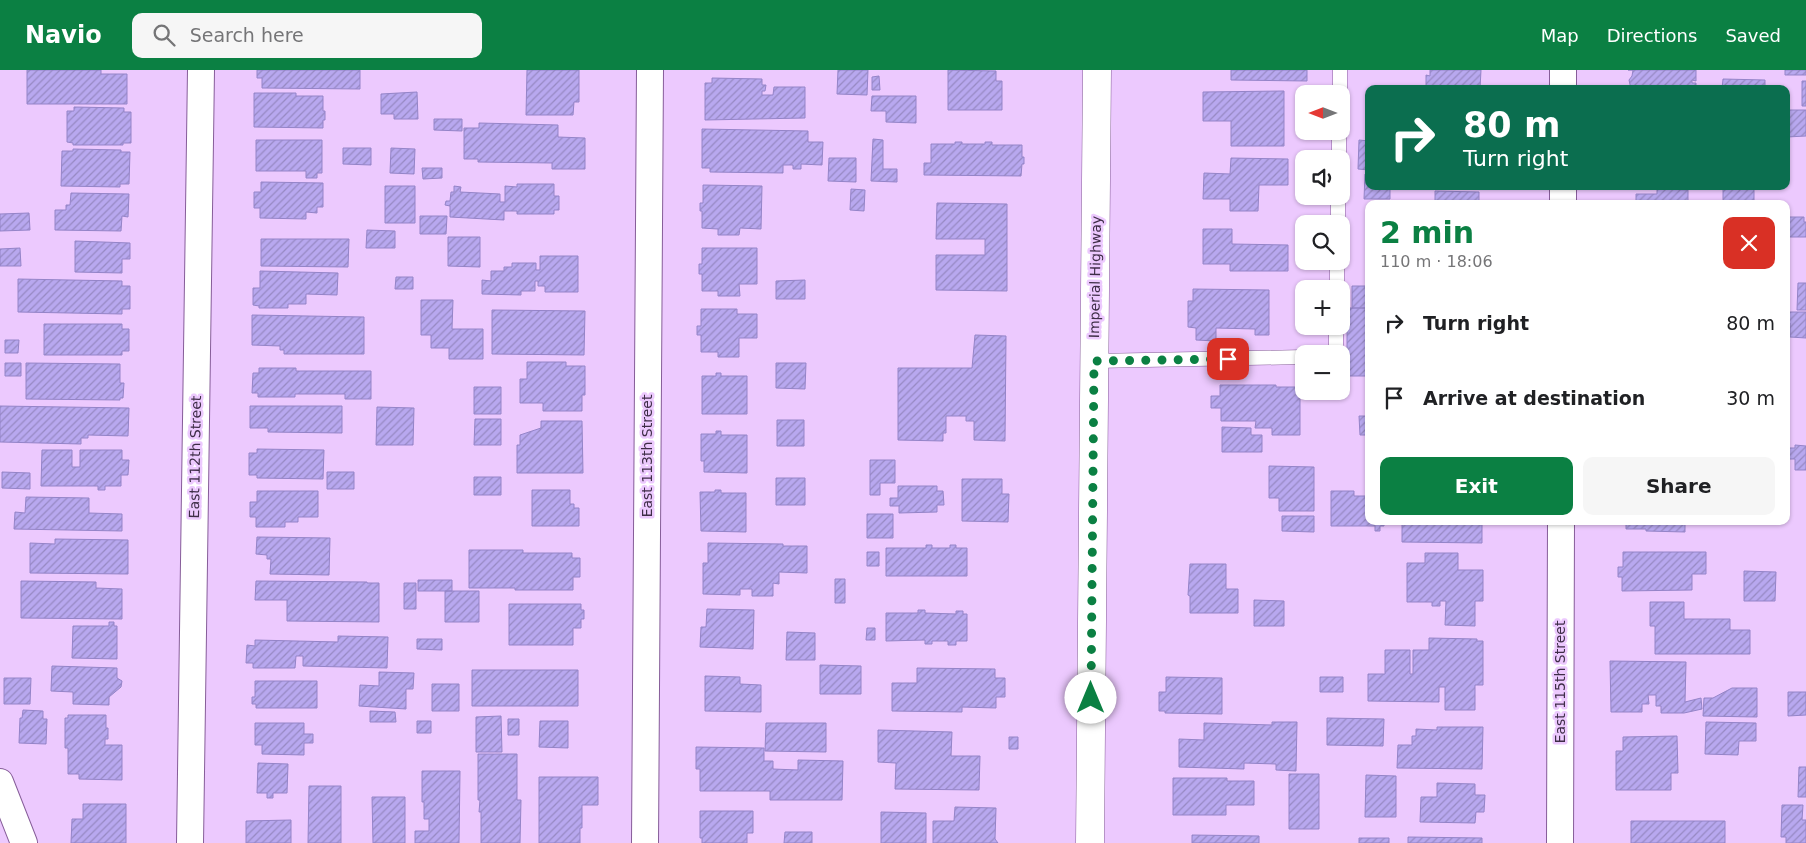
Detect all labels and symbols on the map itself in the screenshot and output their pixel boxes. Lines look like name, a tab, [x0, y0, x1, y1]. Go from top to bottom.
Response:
north arrow	[1295, 85, 1350, 140]
street label: Imperial Highway	[1086, 216, 1104, 338]
pin	[1207, 338, 1249, 380]
street label: East 113th Street	[639, 394, 655, 517]
street label: East 112th Street	[186, 395, 204, 518]
street label: East 115th Street	[1552, 620, 1568, 743]
position arrow	[1064, 671, 1116, 723]

